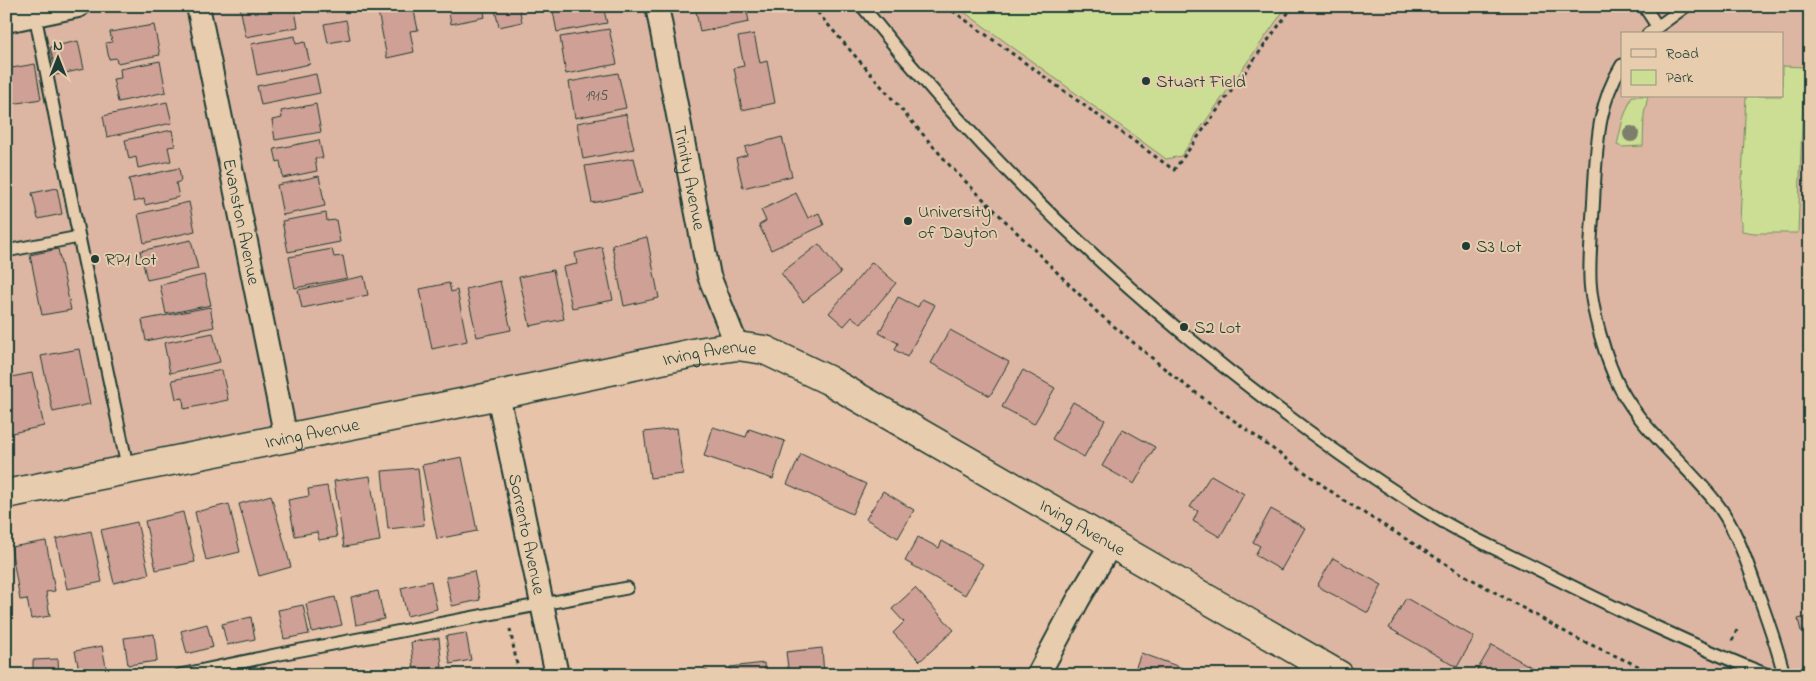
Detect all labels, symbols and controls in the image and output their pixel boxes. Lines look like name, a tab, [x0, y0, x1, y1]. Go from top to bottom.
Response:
north arrow	[32, 32, 82, 82]
legend	[1621, 32, 1784, 98]
text: N	[53, 36, 63, 57]
text: Road	[1666, 43, 1699, 65]
text: Park	[1666, 67, 1694, 89]
place label: Stuart Field	[1156, 70, 1246, 96]
marker: Stuart Field	[1140, 75, 1152, 87]
house number: 1915	[586, 85, 609, 107]
street label: Trinity Avenue	[665, 124, 711, 234]
street label: Evanston Avenue	[214, 156, 266, 288]
place label: University of Dayton	[918, 200, 998, 247]
marker: University of Dayton	[902, 215, 914, 227]
place label: S3 Lot	[1476, 235, 1522, 261]
marker: S3 Lot	[1460, 240, 1472, 252]
place label: RP1 Lot	[105, 248, 157, 274]
marker: RP1 Lot	[89, 253, 101, 265]
place label: S2 Lot	[1194, 316, 1241, 342]
marker: S2 Lot	[1178, 321, 1190, 333]
street label: Irving Avenue	[660, 335, 759, 374]
street label: Irving Avenue	[263, 412, 363, 457]
street label: Sorrento Avenue	[500, 472, 551, 598]
street label: Irving Avenue	[1034, 494, 1130, 564]

